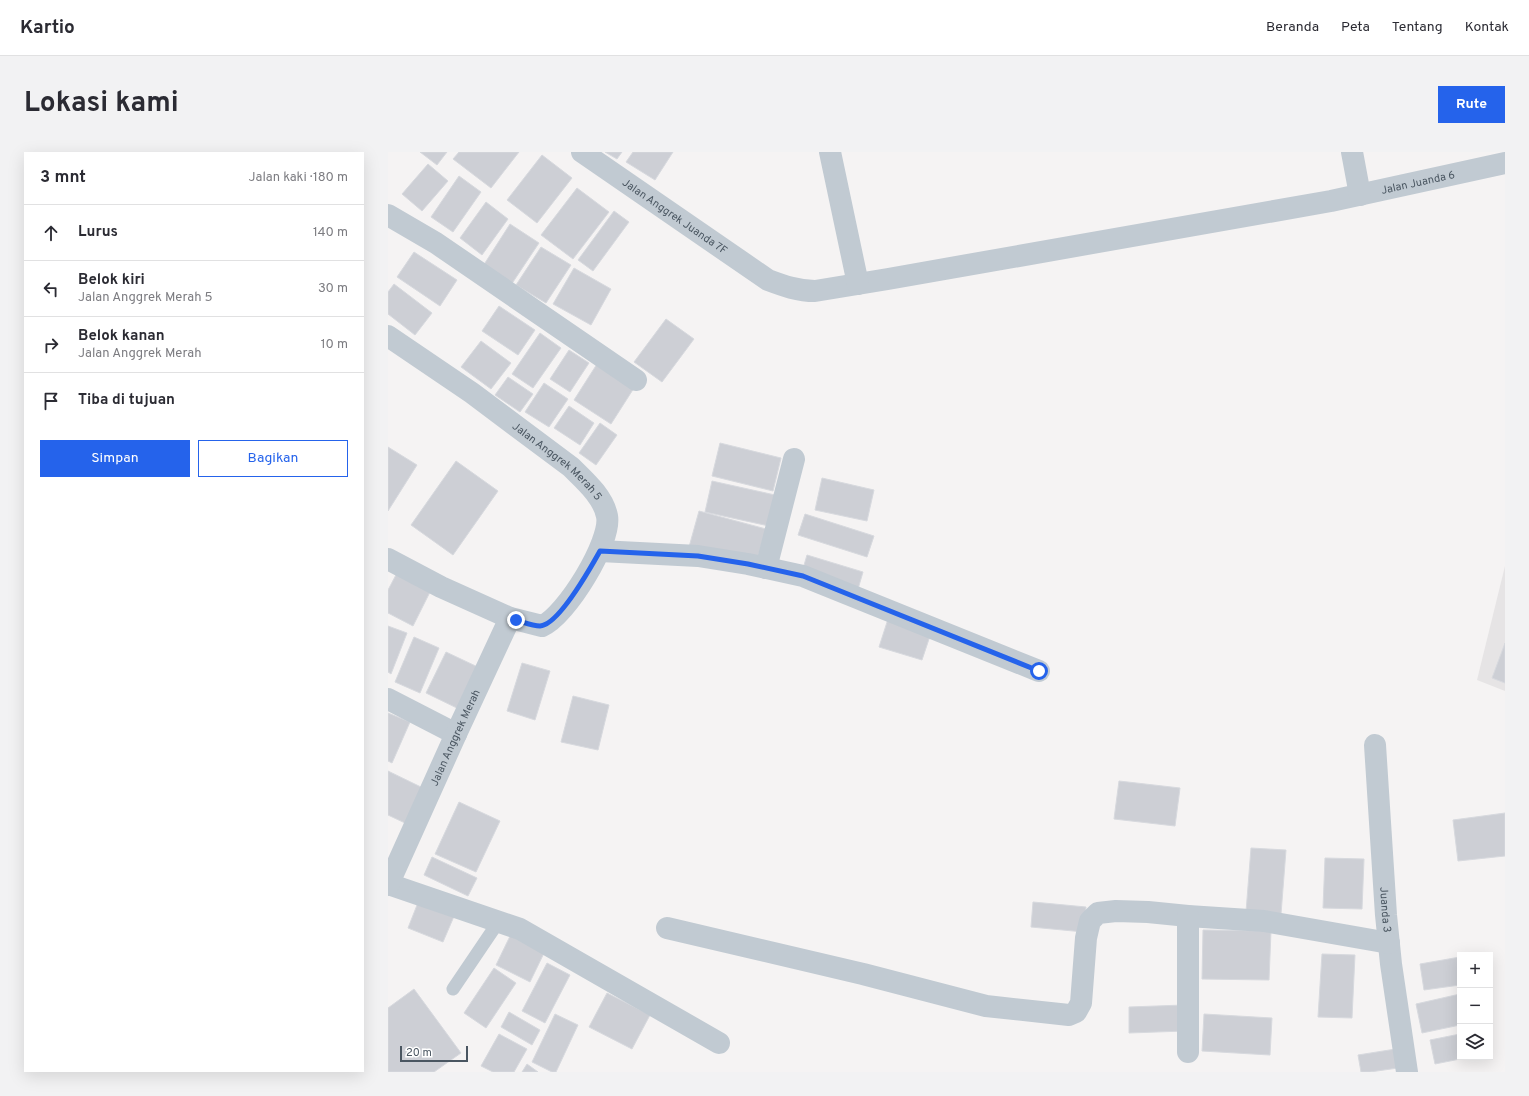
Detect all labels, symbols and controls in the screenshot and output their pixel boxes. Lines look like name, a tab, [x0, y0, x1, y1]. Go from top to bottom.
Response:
text: Kartio	[20, 16, 75, 40]
text: Beranda	[1266, 19, 1319, 36]
text: Peta	[1341, 19, 1370, 36]
text: Tentang	[1392, 19, 1443, 36]
text: Kontak	[1465, 19, 1509, 36]
text: Lokasi kami	[24, 86, 179, 122]
button: Rute	[1438, 86, 1505, 123]
text: 3 mnt	[40, 167, 86, 189]
street label: Jalan Juanda 6	[1380, 168, 1456, 198]
text: Jalan kaki · 180 m	[248, 170, 348, 186]
street label: Jalan Anggrek Juanda 7F	[619, 176, 730, 258]
icon: ahead	[40, 222, 62, 244]
text: Lurus	[78, 223, 118, 242]
text: 140 m	[313, 225, 348, 241]
text: Belok kiri	[78, 271, 145, 290]
icon: left	[40, 278, 62, 300]
text: 30 m	[318, 281, 348, 297]
text: Jalan Anggrek Merah 5	[78, 290, 213, 306]
text: Belok kanan	[78, 327, 165, 346]
icon: right	[40, 334, 62, 356]
text: 10 m	[321, 337, 348, 353]
text: Jalan Anggrek Merah	[78, 346, 201, 362]
icon: arrive	[40, 390, 62, 412]
text: Tiba di tujuan	[78, 391, 175, 410]
street label: Jalan Anggrek Merah 5	[509, 420, 605, 503]
button: Simpan	[40, 440, 190, 477]
button: Bagikan	[198, 440, 348, 477]
route end	[507, 611, 525, 629]
route start	[1030, 662, 1048, 680]
street label: Jalan Anggrek Merah	[428, 687, 484, 788]
street label: Juanda 3	[1376, 886, 1394, 933]
map controls	[1457, 952, 1493, 1060]
button: +	[1457, 952, 1493, 988]
button: −	[1457, 988, 1493, 1024]
button: layers	[1457, 1024, 1493, 1060]
scale bar	[400, 1044, 468, 1063]
text: 20 m	[406, 1046, 432, 1060]

